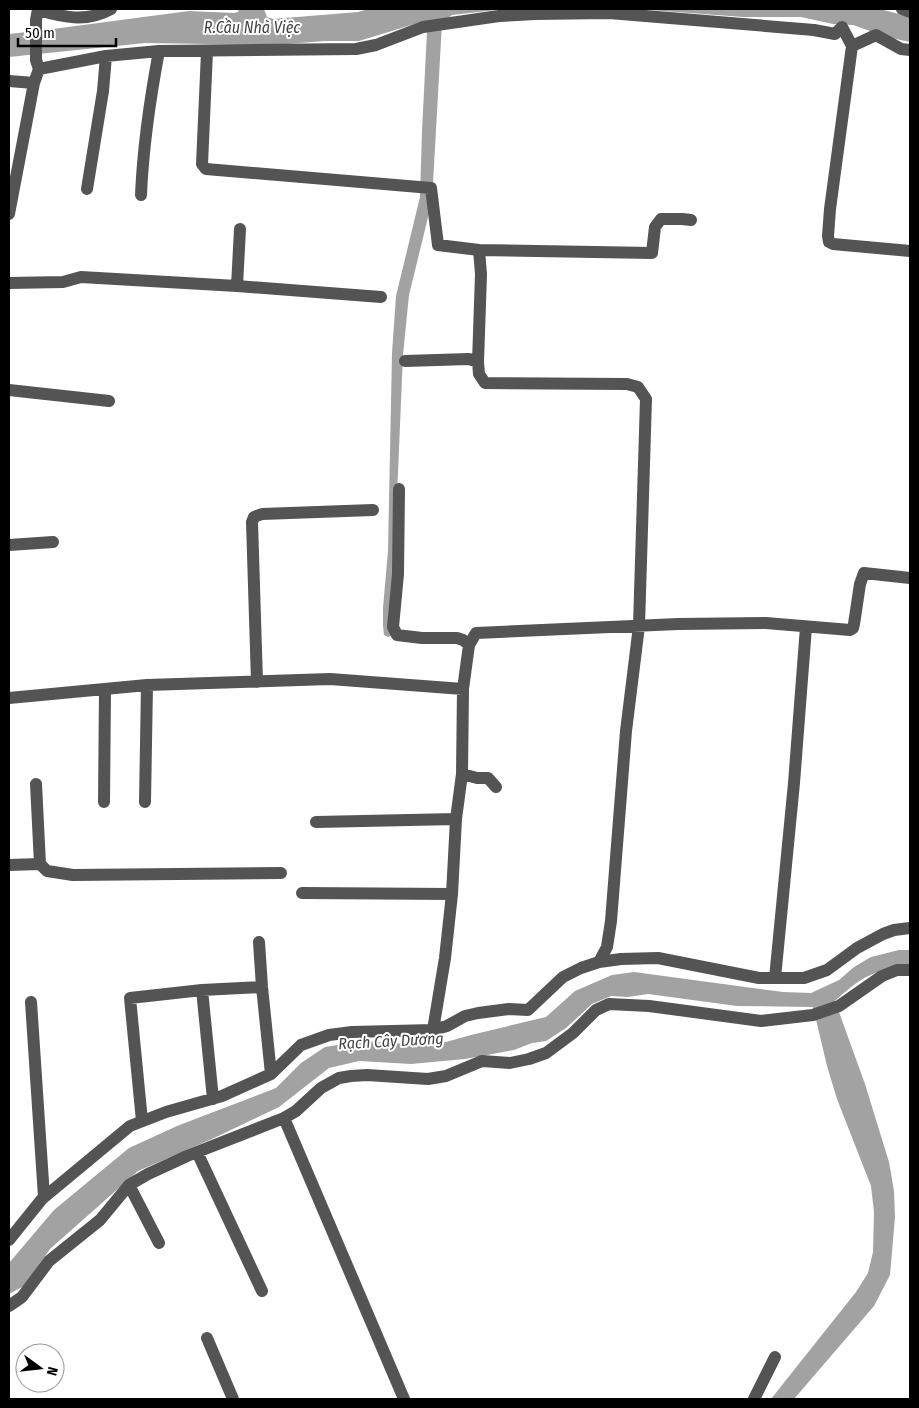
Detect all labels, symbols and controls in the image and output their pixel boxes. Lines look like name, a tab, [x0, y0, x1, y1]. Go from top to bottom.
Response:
scale bar	[18, 15, 115, 47]
water label: R.Cầu Nhà Việc	[204, 17, 300, 37]
text: 50 m	[25, 24, 55, 42]
water label: Rạch Cây Dương	[338, 1029, 444, 1053]
north arrow	[15, 1343, 65, 1393]
text: N	[43, 1365, 61, 1377]

